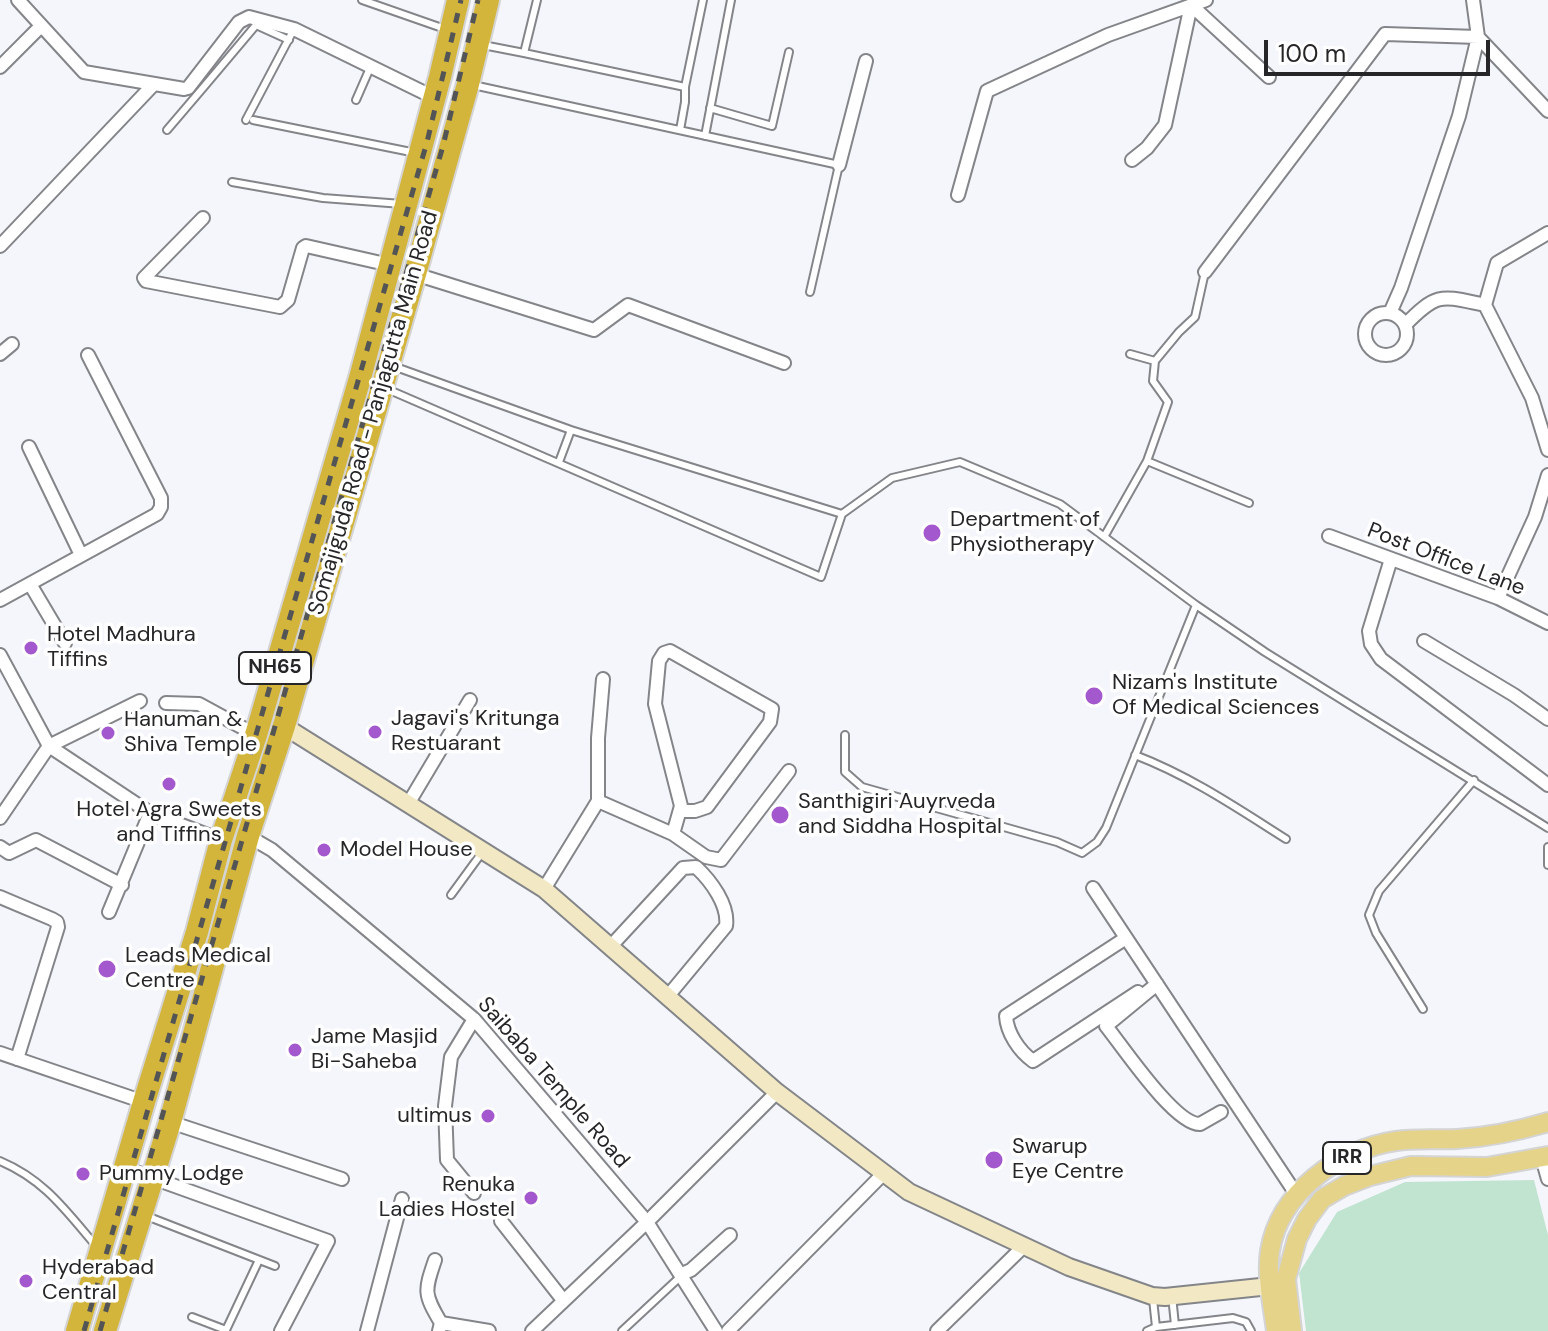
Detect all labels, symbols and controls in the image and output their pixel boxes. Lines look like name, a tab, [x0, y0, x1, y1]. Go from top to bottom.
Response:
scale bar	[1268, 24, 1494, 74]
text: 100 m	[1278, 38, 1346, 69]
street label: Somajiguda Road - Panjagutta Main Road	[304, 208, 444, 618]
place label: Department of Physiotherapy	[950, 507, 1100, 558]
street label: Post Office Lane	[1363, 518, 1529, 602]
marker: Department of Physiotherapy	[921, 522, 943, 544]
place label: Hotel Madhura Tiffins	[47, 622, 196, 674]
marker: Hotel Madhura Tiffins	[22, 639, 40, 657]
road number: NH65	[239, 652, 311, 684]
place label: Nizam's Institute Of Medical Sciences	[1112, 670, 1320, 722]
marker: Nizam's Institute Of Medical Sciences	[1083, 685, 1105, 707]
place label: Jagavi's Kritunga Restuarant	[391, 706, 559, 758]
place label: Hanuman & Shiva Temple	[124, 707, 257, 758]
marker: Jagavi's Kritunga Restuarant	[366, 723, 384, 741]
marker: Hanuman & Shiva Temple	[99, 724, 117, 742]
marker: Hotel Agra Sweets and Tiffins	[160, 775, 178, 793]
place label: Santhigiri Auyrveda and Siddha Hospital	[798, 789, 1002, 840]
place label: Hotel Agra Sweets and Tiffins	[76, 797, 262, 848]
marker: Santhigiri Auyrveda and Siddha Hospital	[769, 804, 791, 826]
place label: Model House	[340, 837, 473, 863]
marker: Model House	[315, 841, 333, 859]
place label: Leads Medical Centre	[125, 943, 271, 994]
marker: Leads Medical Centre	[96, 958, 118, 980]
street label: Saibaba Temple Road	[472, 992, 634, 1174]
place label: Jame Masjid Bi-Saheba	[311, 1024, 438, 1076]
marker: Jame Masjid Bi-Saheba	[286, 1041, 304, 1059]
place label: ultimus	[397, 1103, 472, 1129]
marker: ultimus	[479, 1107, 497, 1125]
place label: Swarup Eye Centre	[1012, 1134, 1124, 1186]
road number: IRR	[1323, 1142, 1371, 1174]
marker: Swarup Eye Centre	[983, 1149, 1005, 1171]
place label: Pummy Lodge	[99, 1161, 244, 1187]
marker: Pummy Lodge	[74, 1165, 92, 1183]
place label: Renuka Ladies Hostel	[379, 1172, 515, 1224]
marker: Renuka Ladies Hostel	[522, 1189, 540, 1207]
place label: Hyderabad Central	[42, 1255, 154, 1306]
marker: Hyderabad Central	[17, 1272, 35, 1290]

